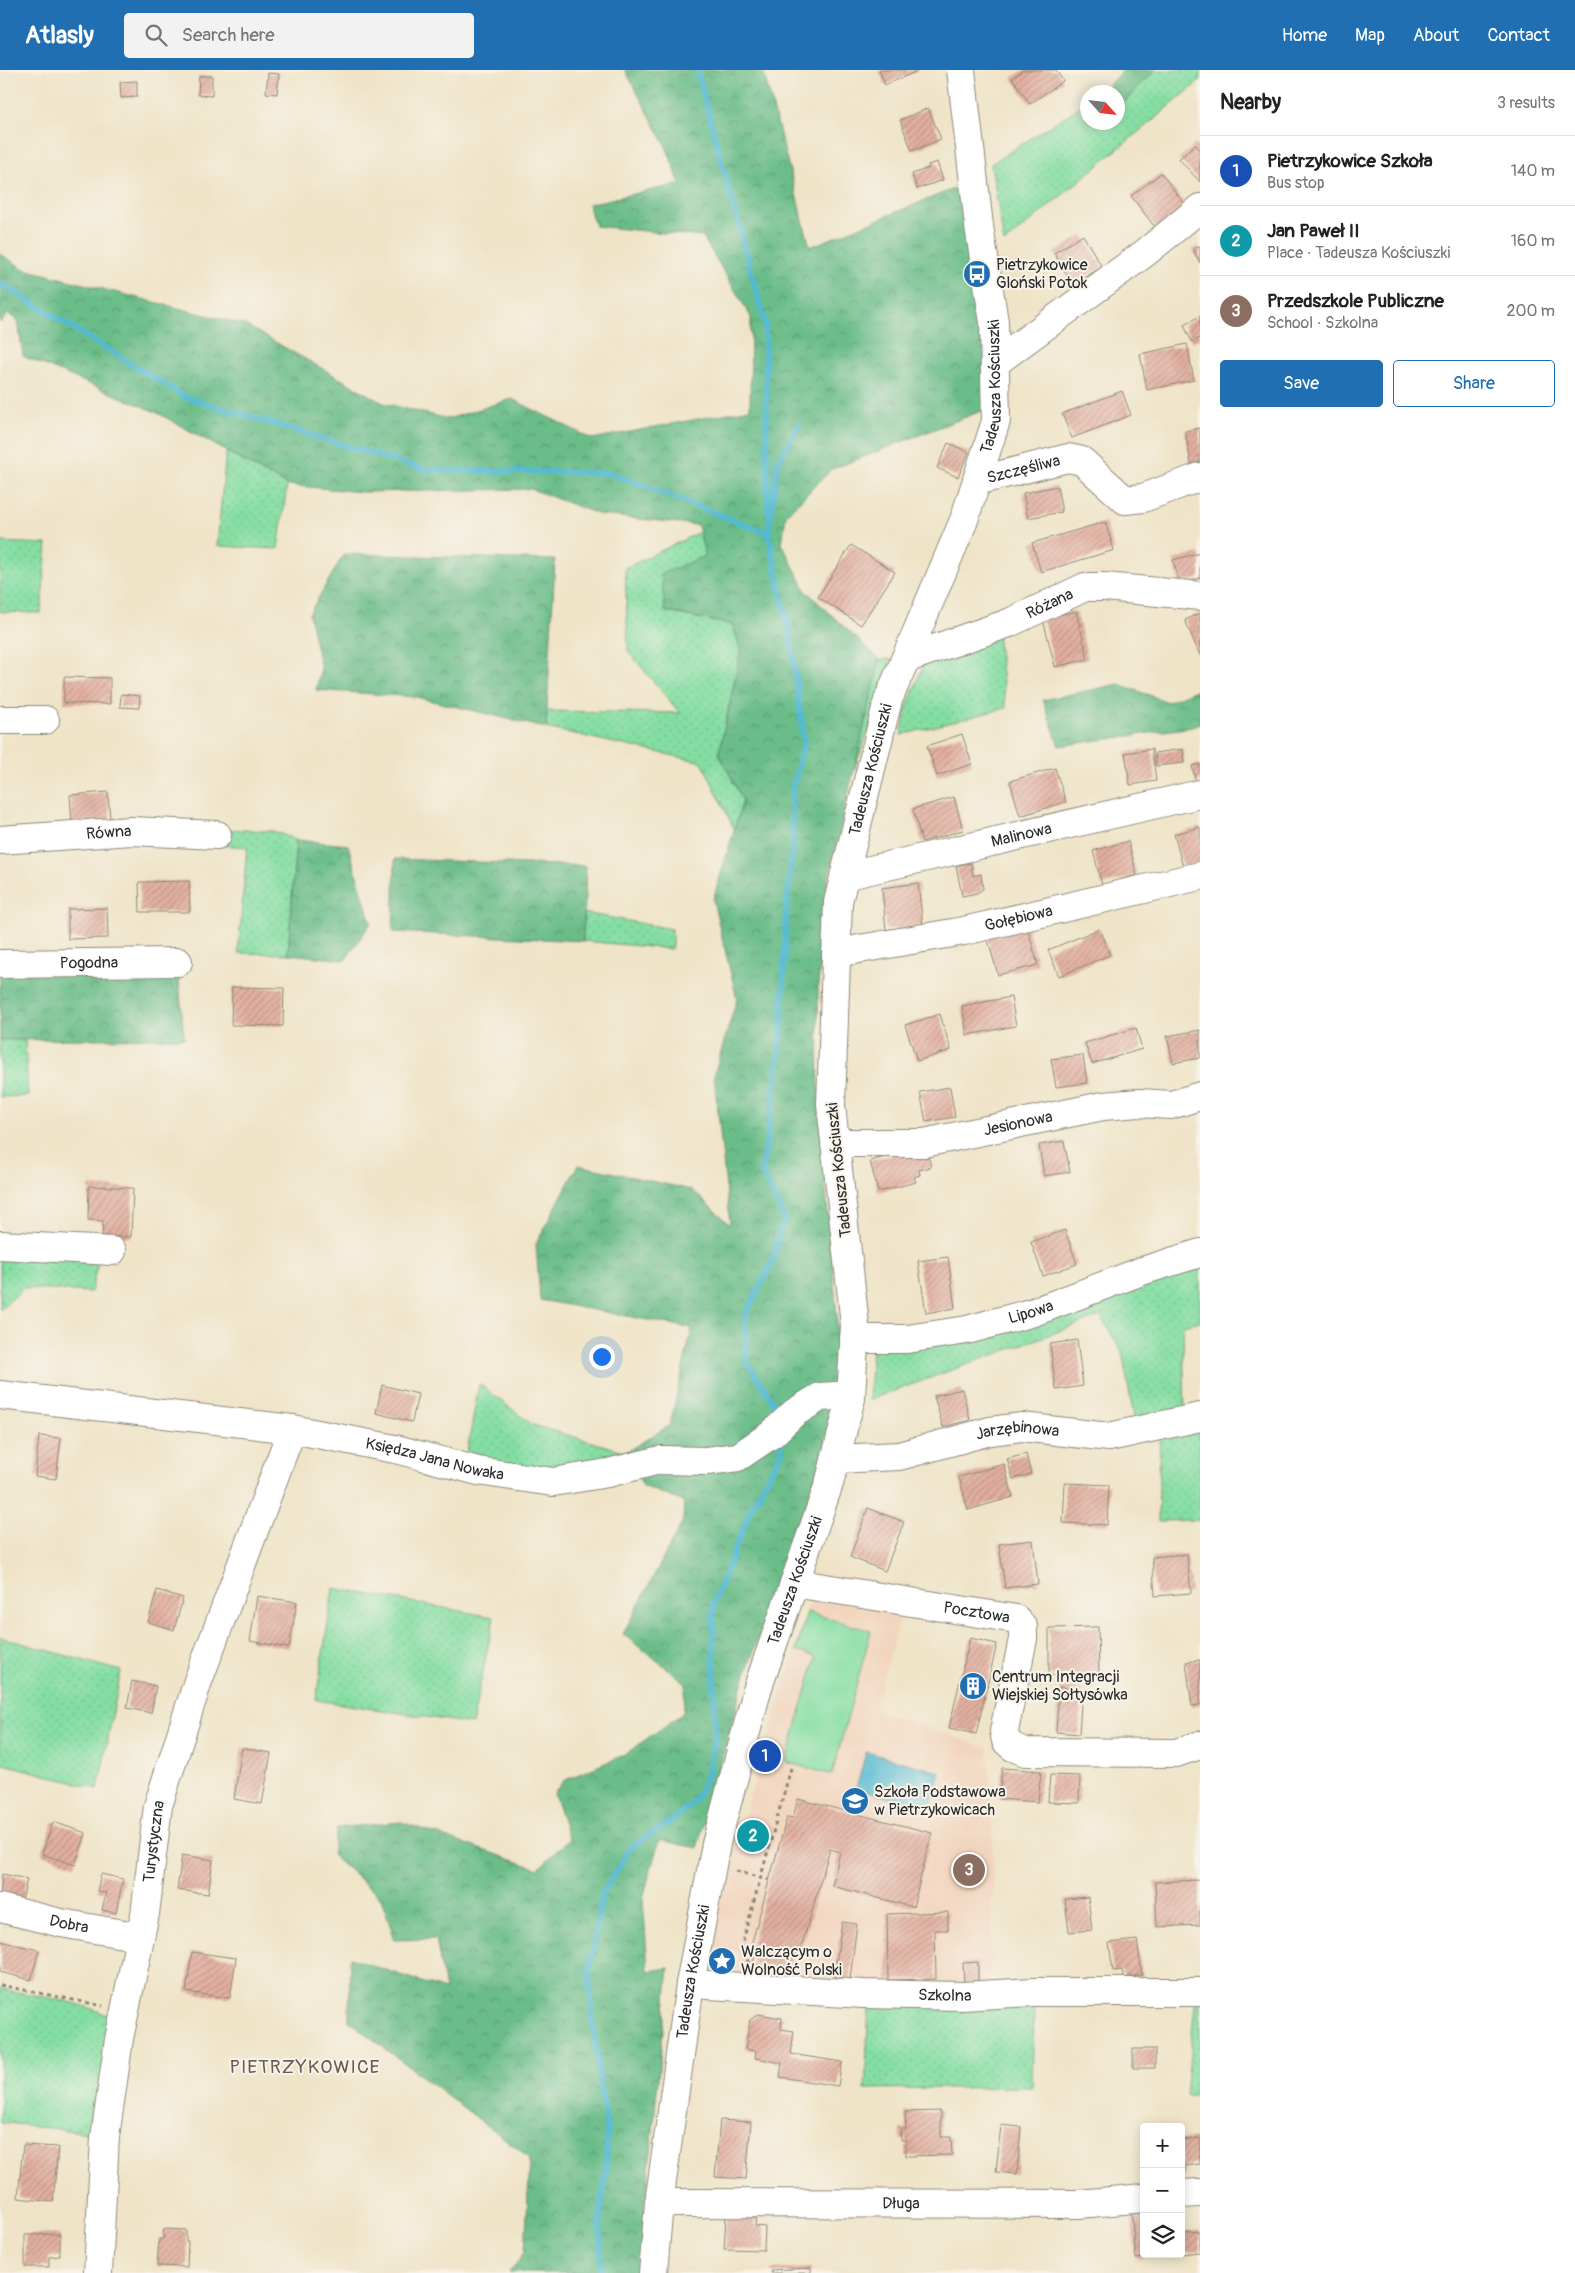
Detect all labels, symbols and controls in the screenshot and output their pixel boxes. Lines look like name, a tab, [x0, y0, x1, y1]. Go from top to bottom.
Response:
search box	[124, 13, 474, 58]
text: Atlasly	[25, 21, 94, 50]
icon: search	[142, 21, 170, 49]
text: Search here	[182, 23, 275, 47]
text: Home	[1282, 24, 1327, 47]
text: Map	[1355, 24, 1385, 47]
text: About	[1413, 24, 1459, 47]
text: Contact	[1487, 24, 1550, 47]
north arrow	[1080, 85, 1125, 130]
text: Nearby	[1220, 89, 1281, 116]
text: 3 results	[1497, 93, 1555, 113]
text: Pietrzykowice Szkoła	[1267, 149, 1433, 173]
text: 1	[1233, 161, 1239, 181]
text: 140 m	[1511, 161, 1555, 181]
text: Bus stop	[1267, 173, 1325, 193]
text: Jan Paweł II	[1267, 219, 1360, 243]
text: 2	[1232, 231, 1240, 251]
text: 160 m	[1511, 231, 1555, 251]
text: Place · Tadeusza Kościuszki	[1267, 243, 1450, 263]
place label: Pietrzykowice Gloński Potok	[996, 255, 1088, 293]
bus stop icon: Pietrzykowice Gloński Potok	[962, 259, 992, 289]
text: Przedszkole Publiczne	[1267, 289, 1444, 313]
text: 3	[1232, 301, 1240, 321]
text: 200 m	[1507, 301, 1555, 321]
text: School · Szkolna	[1267, 313, 1378, 333]
street label: Tadeusza Kościuszki	[976, 318, 1006, 456]
button: Save	[1220, 360, 1383, 407]
button: Share	[1393, 360, 1555, 407]
street label: Szczęśliwa	[985, 450, 1062, 488]
street label: Różana	[1023, 584, 1076, 623]
street label: Tadeusza Kościuszki	[845, 702, 897, 838]
street label: Malinowa	[989, 818, 1054, 852]
street label: Równa	[85, 821, 132, 844]
street label: Gołębiowa	[983, 901, 1055, 936]
street label: Pogodna	[60, 953, 118, 973]
street label: Tadeusza Kościuszki	[822, 1102, 856, 1238]
street label: Jesionowa	[982, 1107, 1054, 1140]
street label: Lipowa	[1006, 1296, 1056, 1328]
your location	[589, 1344, 615, 1370]
street label: Jarzębinowa	[973, 1417, 1060, 1445]
street label: Księdza Jana Nowaka	[364, 1434, 505, 1485]
street label: Tadeusza Kościuszki	[763, 1513, 827, 1648]
street label: Pocztowa	[942, 1597, 1011, 1628]
place label: Centrum Integracji Wiejskiej Sołtysówka	[992, 1667, 1128, 1705]
building icon: Centrum Integracji Wiejskiej Sołtysówka	[958, 1671, 988, 1701]
pin: 1	[749, 1737, 781, 1775]
place label: Szkoła Podstawowa w Pietrzykowicach	[874, 1782, 1006, 1820]
school or university icon: Szkoła Podstawowa w Pietrzykowicach	[840, 1786, 870, 1816]
street label: Turystyczna	[139, 1798, 169, 1884]
pin: 2	[737, 1817, 769, 1855]
pin: 3	[953, 1851, 985, 1889]
street label: Tadeusza Kościuszki	[672, 1903, 715, 2040]
street label: Dobra	[47, 1911, 90, 1938]
place label: Walczącym o Wolność Polski	[741, 1942, 842, 1980]
place icon: Walczącym o Wolność Polski	[707, 1946, 737, 1976]
street label: Szkolna	[918, 1985, 972, 2006]
district label: PIETRZYKOWICE	[230, 2055, 380, 2079]
map controls	[1140, 2123, 1185, 2258]
button: +	[1140, 2123, 1185, 2168]
button: −	[1140, 2168, 1185, 2213]
street label: Długa	[882, 2194, 920, 2214]
button: layers	[1140, 2213, 1185, 2258]

